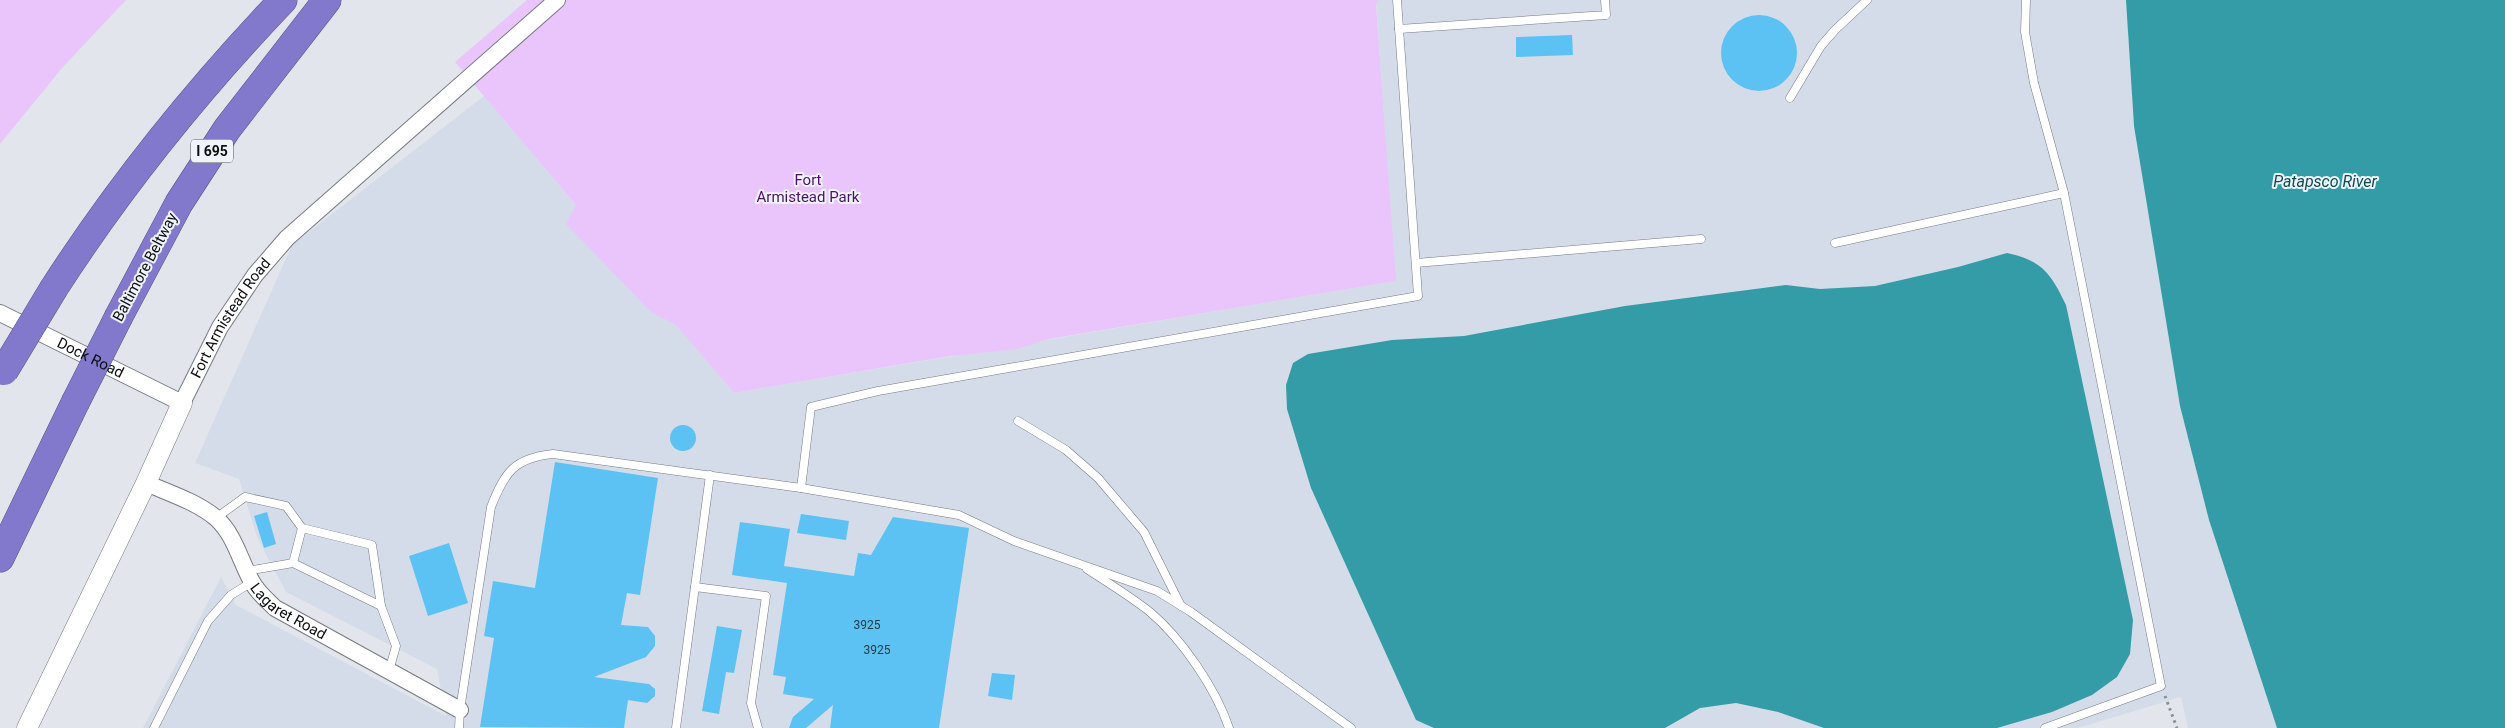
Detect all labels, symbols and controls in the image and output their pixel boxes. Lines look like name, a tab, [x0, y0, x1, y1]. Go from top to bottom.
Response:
road number: I 695	[191, 140, 233, 162]
park label: Fort Armistead Park	[757, 171, 860, 206]
water label: Patapsco River	[2273, 172, 2378, 191]
street label: Baltimore Beltway	[109, 210, 181, 324]
street label: Fort Armistead Road	[187, 255, 274, 381]
street label: Dock Road	[54, 334, 127, 382]
street label: Lagaret Road	[246, 579, 329, 643]
house number: 3925	[854, 618, 881, 632]
house number: 3925	[864, 643, 891, 657]

